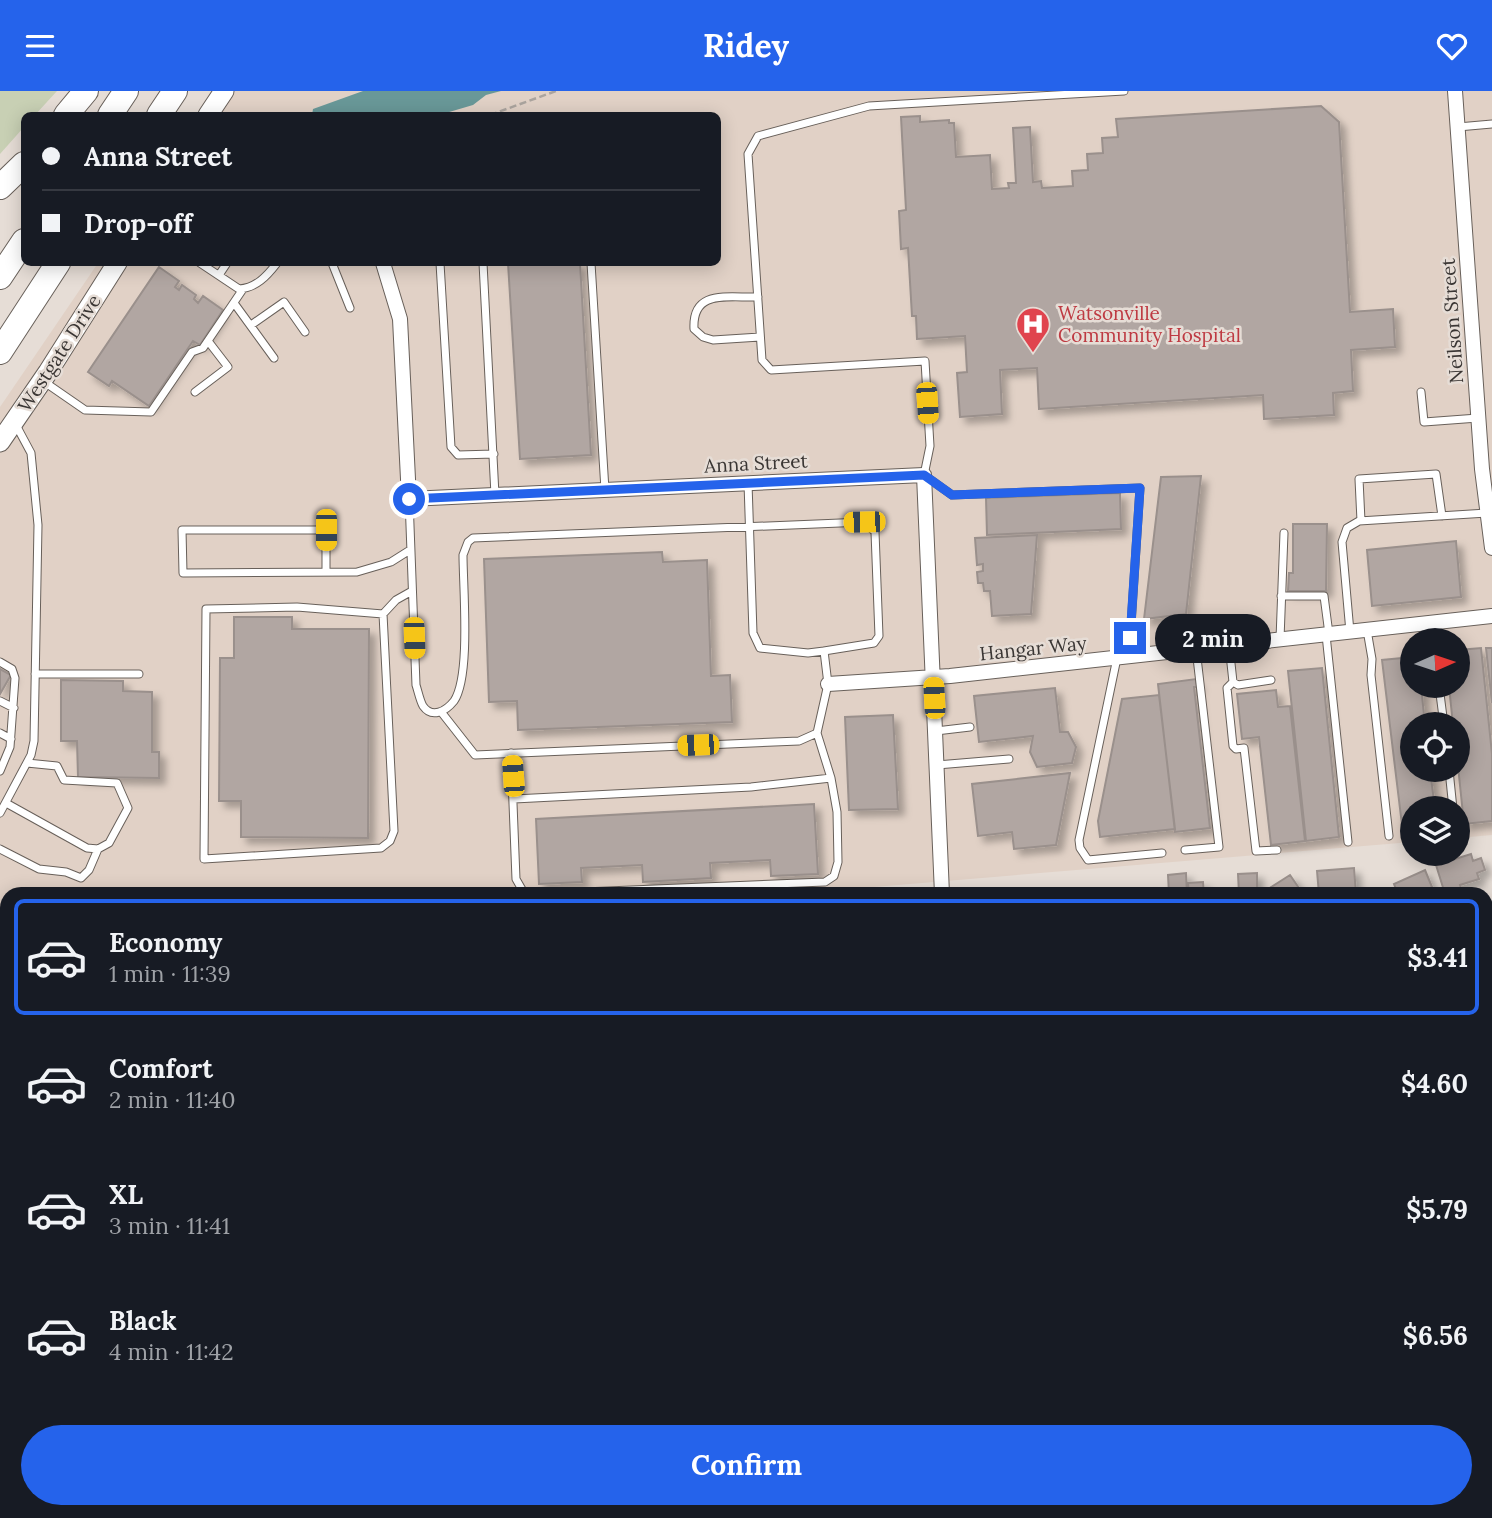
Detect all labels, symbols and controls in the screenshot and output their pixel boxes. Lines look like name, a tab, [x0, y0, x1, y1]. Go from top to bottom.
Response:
text: Ridey	[703, 25, 789, 66]
icon: menu	[21, 27, 59, 65]
icon: heart	[1433, 27, 1471, 65]
text: Anna Street	[84, 140, 232, 173]
text: Drop-off	[84, 207, 192, 240]
street label: Neilson Street	[1436, 257, 1468, 384]
street label: Westgate Drive	[12, 290, 106, 416]
place label: Watsonville Community Hospital	[1058, 301, 1241, 347]
hospital icon: Watsonville Community Hospital	[1014, 305, 1052, 354]
car	[916, 381, 939, 425]
street label: Anna Street	[703, 448, 809, 478]
route start	[393, 483, 425, 515]
car	[316, 509, 337, 551]
car	[843, 511, 886, 533]
callout: 2 min	[1154, 613, 1270, 663]
car	[403, 617, 426, 659]
route end	[1114, 622, 1146, 654]
text: 2 min	[1182, 624, 1244, 653]
north arrow	[1400, 628, 1470, 698]
map controls	[1400, 628, 1470, 866]
street label: Hangar Way	[978, 630, 1088, 666]
car	[923, 676, 946, 720]
button: locate	[1400, 712, 1470, 782]
car	[677, 734, 720, 756]
car	[502, 754, 525, 798]
button: layers	[1400, 796, 1470, 866]
icon: car	[25, 926, 88, 989]
text: Economy	[109, 926, 222, 959]
text: $3.41	[1407, 941, 1468, 974]
text: 1 min · 11:39	[109, 959, 231, 988]
icon: car	[25, 1052, 88, 1115]
text: Comfort	[109, 1052, 213, 1085]
text: $4.60	[1401, 1067, 1468, 1100]
text: 2 min · 11:40	[109, 1085, 235, 1114]
icon: car	[25, 1178, 88, 1241]
text: XL	[109, 1178, 143, 1211]
text: $5.79	[1406, 1193, 1468, 1226]
text: 3 min · 11:41	[109, 1211, 230, 1240]
icon: car	[25, 1304, 88, 1367]
text: Black	[109, 1304, 177, 1337]
text: $6.56	[1403, 1319, 1468, 1352]
text: 4 min · 11:42	[109, 1337, 234, 1366]
button: Confirm	[21, 1425, 1472, 1505]

